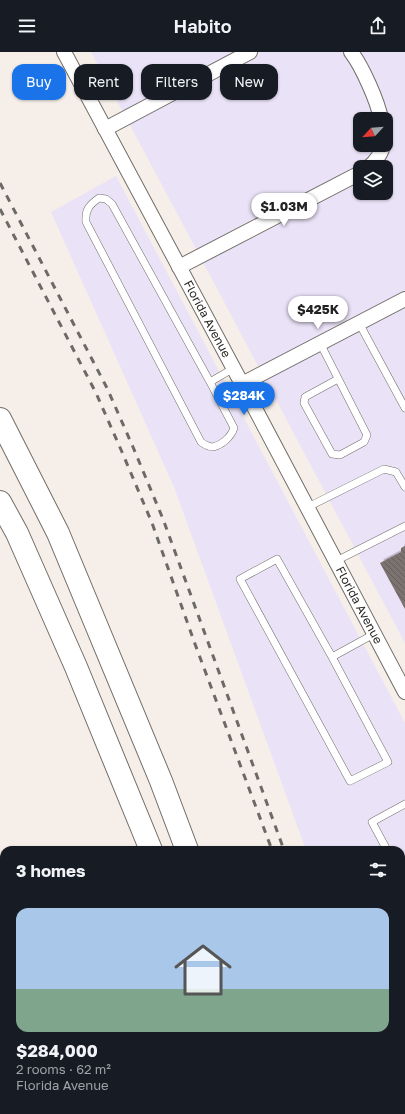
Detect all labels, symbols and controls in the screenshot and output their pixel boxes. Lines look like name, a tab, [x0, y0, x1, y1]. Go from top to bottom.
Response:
icon: menu	[16, 15, 38, 37]
text: Habito	[174, 15, 231, 37]
icon: share	[367, 15, 389, 37]
chip: Buy	[12, 64, 66, 100]
chip: Rent	[74, 64, 133, 100]
chip: Filters	[141, 64, 212, 100]
chip: New	[220, 64, 278, 100]
north arrow	[353, 112, 393, 152]
map controls	[353, 112, 393, 200]
button: layers	[353, 160, 393, 200]
pin: $1.03M	[251, 193, 317, 227]
text: $1.03M	[260, 198, 308, 214]
street label: Florida Avenue	[181, 278, 234, 360]
pin: $425K	[290, 296, 346, 330]
text: $425K	[297, 301, 339, 317]
pin: $284K	[216, 382, 272, 416]
text: $284K	[223, 387, 265, 403]
street label: Florida Avenue	[333, 564, 386, 646]
icon: filters	[367, 859, 389, 881]
text: 3 homes	[16, 860, 86, 881]
icon: home	[167, 934, 239, 1006]
text: $284,000	[16, 1040, 98, 1061]
text: 2 rooms · 62 m²	[16, 1061, 111, 1077]
text: Florida Avenue	[16, 1077, 109, 1093]

